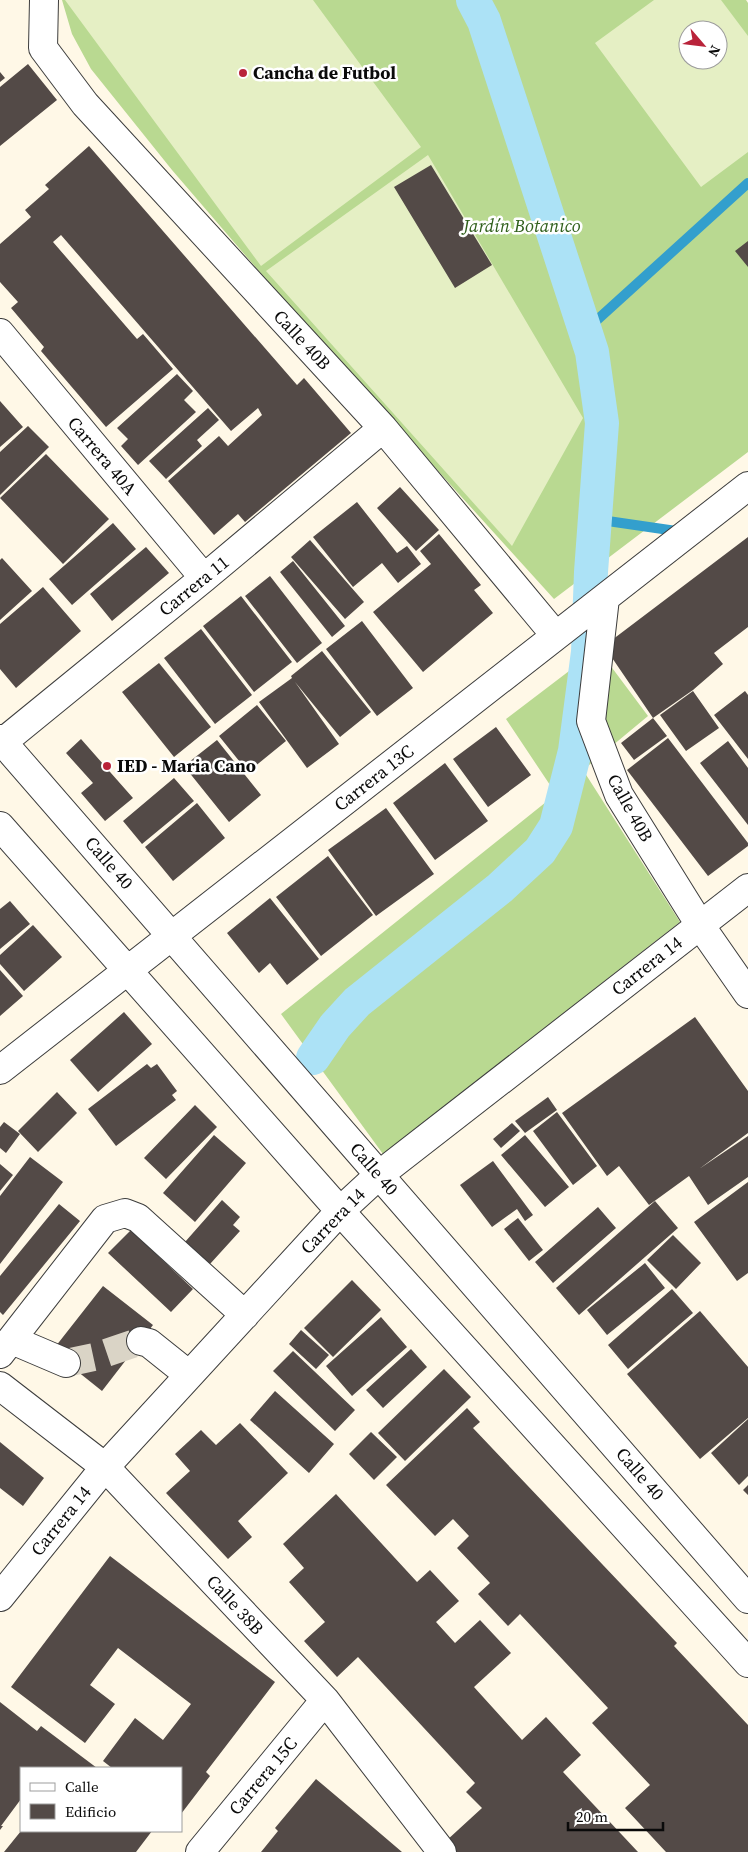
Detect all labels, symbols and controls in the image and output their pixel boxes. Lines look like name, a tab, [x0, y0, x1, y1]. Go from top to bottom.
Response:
north arrow	[678, 20, 728, 70]
text: N	[703, 42, 726, 60]
place label: Cancha de Futbol	[253, 60, 396, 85]
marker: Cancha de Futbol	[237, 67, 249, 79]
park label: Jardín Botanico	[460, 213, 581, 238]
street label: Calle 40B	[268, 304, 337, 375]
street label: Carrera 40A	[62, 411, 143, 500]
street label: Carrera 11	[153, 550, 234, 622]
street label: Carrera 13C	[329, 739, 419, 817]
place label: IED - Maria Cano	[117, 753, 256, 778]
marker: IED - Maria Cano	[101, 760, 113, 772]
street label: Calle 40B	[602, 769, 659, 846]
street label: Calle 40	[79, 831, 139, 895]
street label: Carrera 14	[606, 930, 687, 1001]
street label: Calle 40	[344, 1137, 404, 1201]
street label: Carrera 14	[295, 1182, 371, 1259]
street label: Calle 40	[610, 1442, 670, 1506]
street label: Carrera 14	[25, 1480, 97, 1561]
street label: Calle 38B	[201, 1569, 270, 1640]
street label: Carrera 15C	[223, 1731, 303, 1820]
legend	[20, 1767, 182, 1832]
text: Calle	[65, 1776, 99, 1797]
scale bar	[568, 1800, 663, 1832]
text: Edificio	[65, 1801, 116, 1822]
text: 20 m	[576, 1806, 608, 1827]

